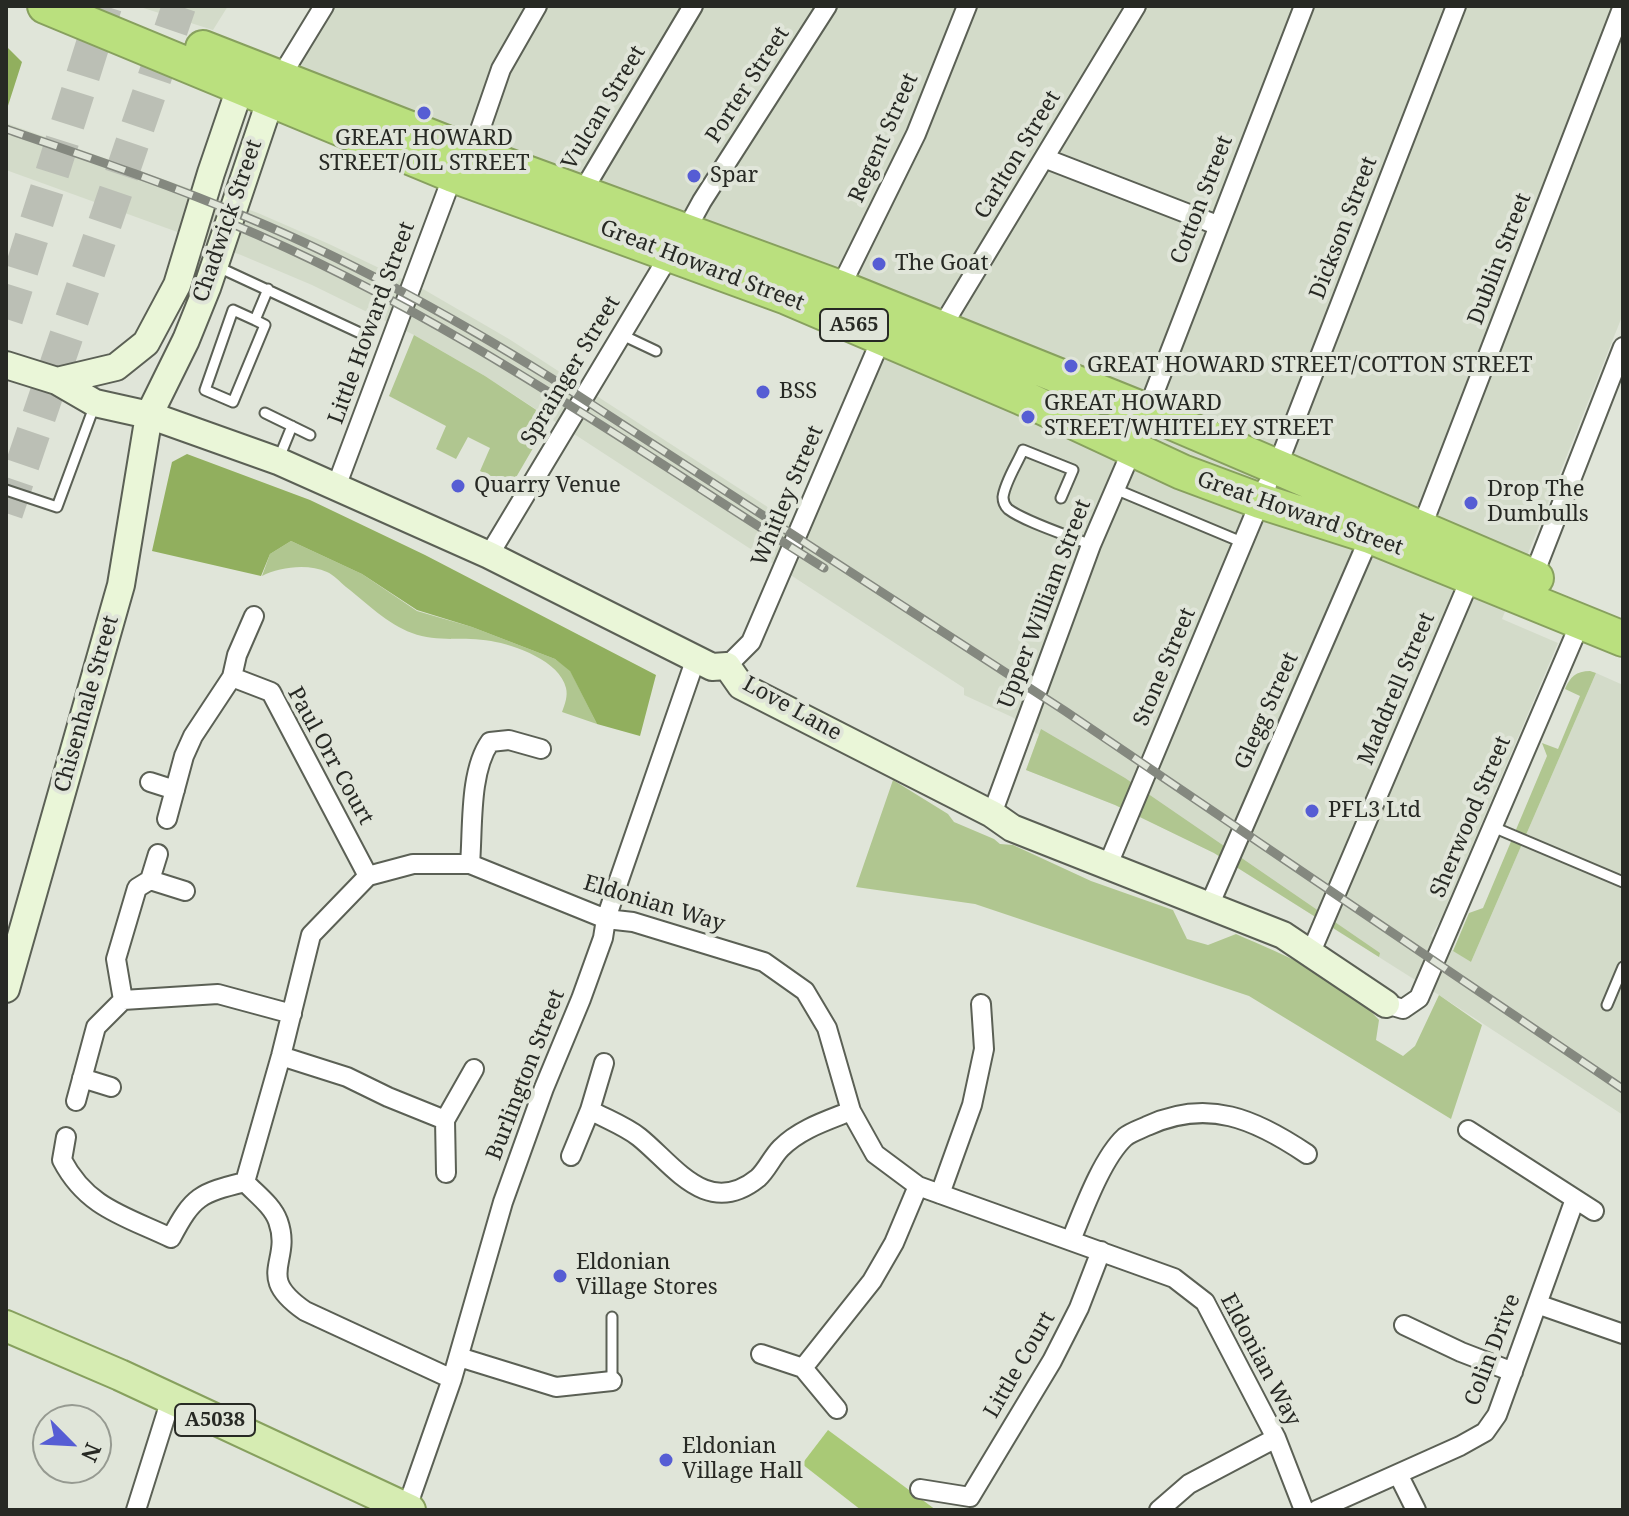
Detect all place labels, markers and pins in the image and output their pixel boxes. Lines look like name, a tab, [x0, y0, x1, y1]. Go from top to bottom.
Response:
marker: GREAT HOWARD STREET/OIL STREET	[415, 104, 433, 122]
place label: GREAT HOWARD STREET/OIL STREET	[319, 126, 529, 178]
place label: Spar	[710, 163, 758, 189]
marker: Spar	[685, 167, 703, 185]
place label: The Goat	[895, 251, 988, 277]
marker: The Goat	[870, 255, 888, 273]
place label: GREAT HOWARD STREET/COTTON STREET	[1087, 353, 1532, 379]
marker: GREAT HOWARD STREET/COTTON STREET	[1062, 357, 1080, 375]
place label: BSS	[779, 379, 817, 405]
marker: BSS	[754, 383, 772, 401]
place label: GREAT HOWARD STREET/WHITELEY STREET	[1044, 391, 1333, 442]
marker: GREAT HOWARD STREET/WHITELEY STREET	[1019, 408, 1037, 426]
place label: Quarry Venue	[474, 473, 621, 499]
marker: Quarry Venue	[449, 477, 467, 495]
place label: Drop The Dumbulls	[1487, 477, 1589, 528]
marker: Drop The Dumbulls	[1462, 494, 1480, 512]
place label: PFL3 Ltd	[1328, 798, 1421, 824]
marker: PFL3 Ltd	[1303, 802, 1321, 820]
place label: Eldonian Village Stores	[576, 1250, 718, 1302]
marker: Eldonian Village Stores	[551, 1267, 569, 1285]
place label: Eldonian Village Hall	[682, 1434, 803, 1486]
marker: Eldonian Village Hall	[657, 1451, 675, 1469]

